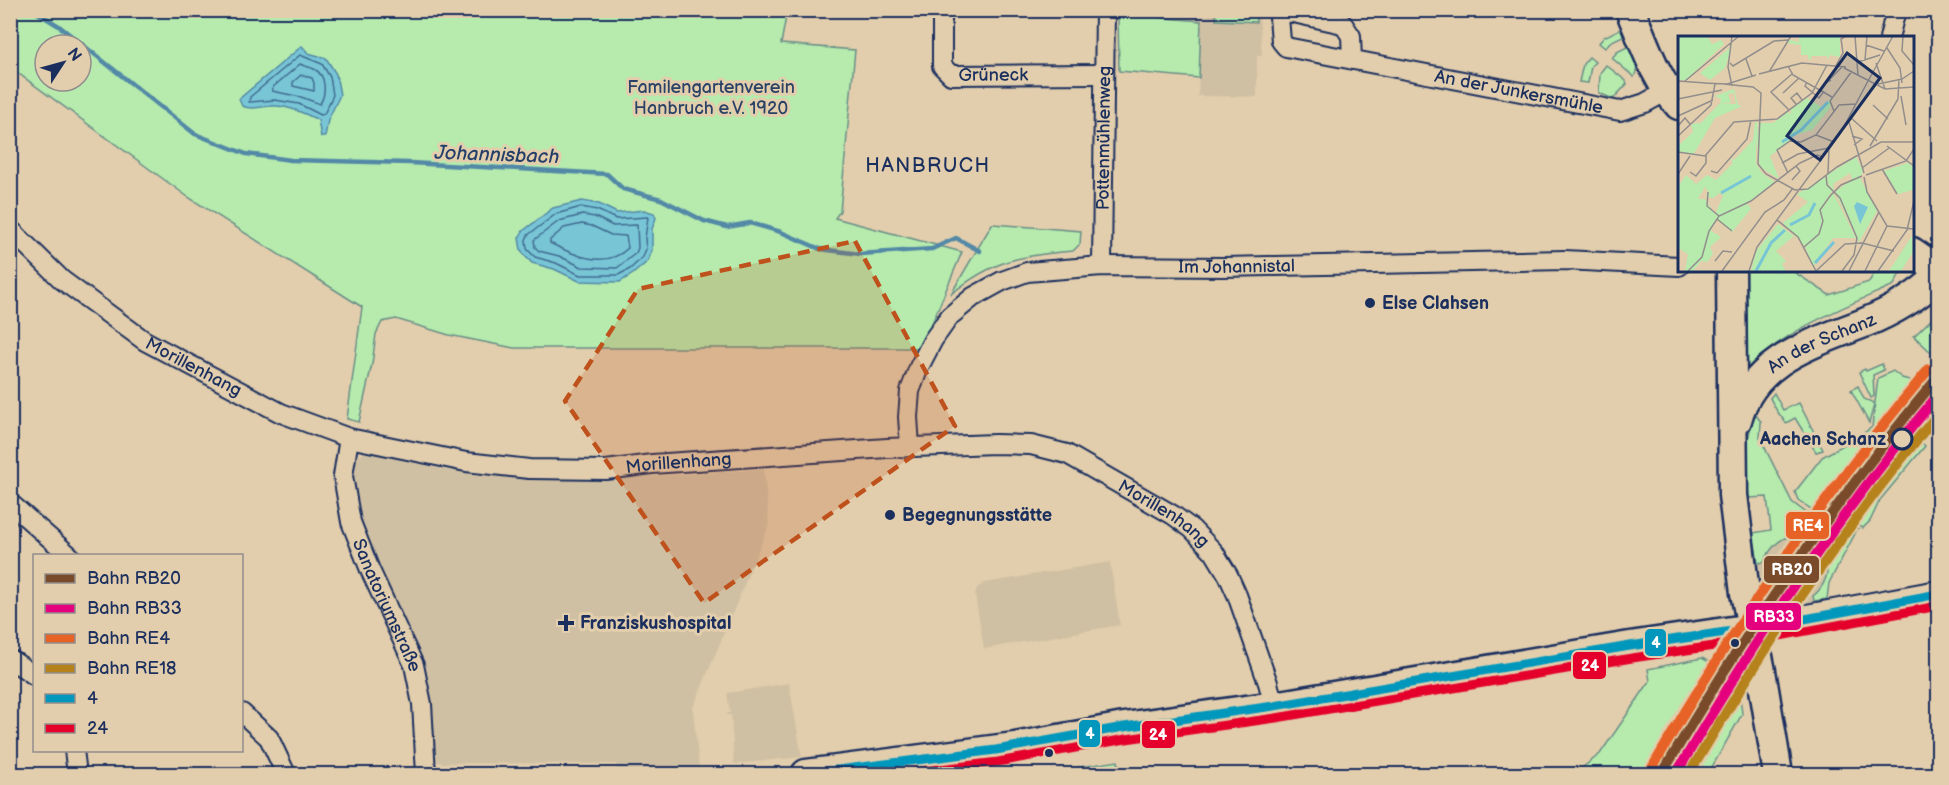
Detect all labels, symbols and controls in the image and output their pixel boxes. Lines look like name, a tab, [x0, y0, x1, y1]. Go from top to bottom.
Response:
north arrow	[33, 33, 93, 93]
inset map	[1678, 36, 1913, 272]
text: N	[63, 45, 85, 66]
street label: Grüneck	[959, 64, 1028, 86]
street label: Pottenmühlenweg	[1093, 66, 1115, 210]
street label: An der Junkersmühle	[1433, 66, 1605, 119]
park label: Familengartenverein Hanbruch e.V. 1920	[627, 77, 795, 119]
water label: Johannisbach	[433, 141, 560, 169]
district label: HANBRUCH	[865, 154, 991, 178]
street label: Im Johannistal	[1178, 256, 1295, 278]
place label: Else Clahsen	[1382, 293, 1489, 314]
marker: Else Clahsen	[1363, 296, 1377, 310]
street label: An der Schanz	[1763, 309, 1880, 378]
street label: Morillenhang	[142, 333, 245, 401]
marker: Aachen Schanz	[1891, 428, 1913, 450]
place label: Aachen Schanz	[1759, 429, 1886, 450]
street label: Morillenhang	[625, 449, 732, 478]
street label: Morillenhang	[1114, 476, 1214, 552]
place label: Begegnungsstätte	[902, 505, 1052, 526]
marker: Begegnungsstätte	[883, 508, 897, 522]
line badge: RE4	[1785, 511, 1830, 540]
text: RE4	[1793, 517, 1824, 536]
street label: Sanatoriumstraße	[348, 536, 425, 674]
legend	[33, 554, 243, 752]
line badge: RB20	[1763, 555, 1820, 584]
text: RB20	[1771, 561, 1813, 580]
text: Bahn RB20	[87, 568, 181, 589]
text: Bahn RB33	[87, 598, 182, 619]
line badge: RB33	[1745, 602, 1802, 631]
text: RB33	[1754, 608, 1794, 627]
place label: Franziskushospital	[580, 613, 731, 634]
marker: Franziskushospital	[557, 614, 575, 632]
text: Bahn RE4	[87, 628, 170, 649]
line badge: 4	[1644, 628, 1667, 657]
text: 4	[1651, 634, 1661, 653]
unlabelled marker	[1729, 637, 1741, 649]
line badge: 24	[1572, 651, 1607, 680]
text: 24	[1581, 657, 1600, 676]
text: Bahn RE18	[87, 658, 177, 679]
text: 4	[87, 688, 98, 709]
text: 24	[87, 718, 108, 739]
line badge: 4	[1078, 719, 1101, 748]
line badge: 24	[1141, 720, 1176, 749]
text: 4	[1085, 725, 1095, 744]
text: 24	[1149, 726, 1168, 745]
unlabelled marker	[1043, 747, 1055, 759]

